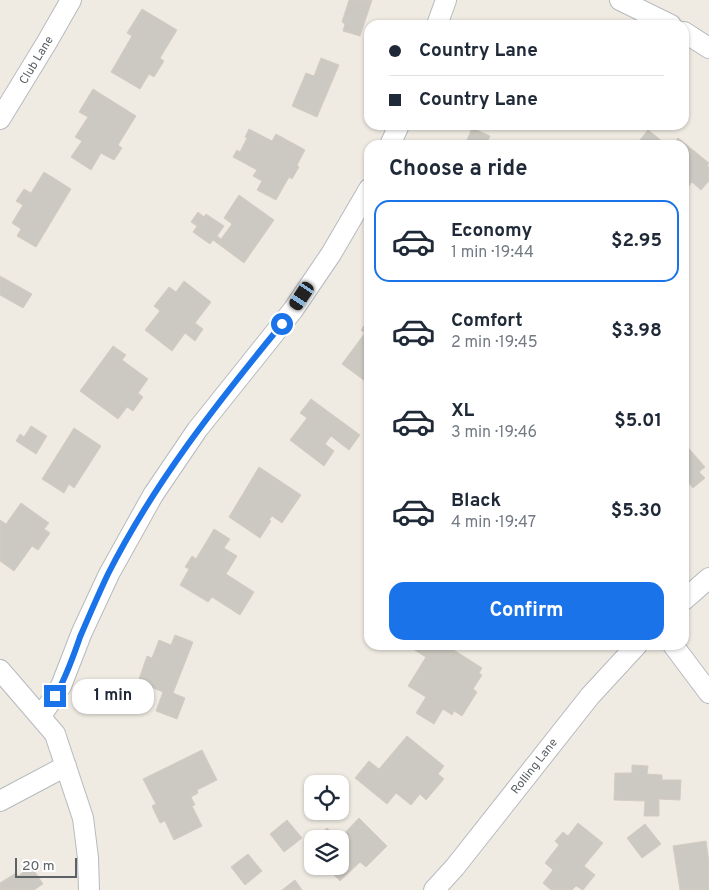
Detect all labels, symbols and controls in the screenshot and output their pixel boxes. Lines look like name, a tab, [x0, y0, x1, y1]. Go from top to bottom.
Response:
street label: Club Lane	[16, 33, 58, 88]
text: Country Lane	[419, 39, 538, 63]
text: Country Lane	[419, 88, 538, 112]
text: Choose a ride	[389, 156, 527, 183]
icon: car	[391, 219, 436, 264]
text: Economy	[451, 219, 532, 243]
text: $2.95	[611, 229, 662, 253]
text: 1 min · 19:44	[451, 243, 534, 263]
car	[287, 279, 316, 313]
icon: car	[391, 309, 436, 354]
text: Comfort	[451, 309, 523, 333]
route start	[271, 313, 293, 335]
text: $3.98	[611, 319, 662, 343]
text: 2 min · 19:45	[451, 333, 538, 353]
icon: car	[391, 399, 436, 444]
text: XL	[451, 399, 474, 423]
text: $5.01	[614, 409, 662, 433]
text: 3 min · 19:46	[451, 423, 537, 443]
icon: car	[391, 489, 436, 534]
text: Black	[451, 489, 501, 513]
text: $5.30	[611, 499, 662, 523]
text: 4 min · 19:47	[451, 513, 536, 533]
button: Confirm	[389, 582, 664, 640]
callout: 1 min	[72, 678, 155, 714]
route end	[44, 685, 66, 707]
text: 1 min	[94, 686, 132, 706]
street label: Rolling Lane	[508, 735, 562, 798]
map controls	[304, 775, 349, 875]
button: locate	[304, 775, 349, 820]
button: layers	[304, 830, 349, 875]
scale bar	[15, 855, 78, 878]
text: 20 m	[22, 858, 55, 875]

